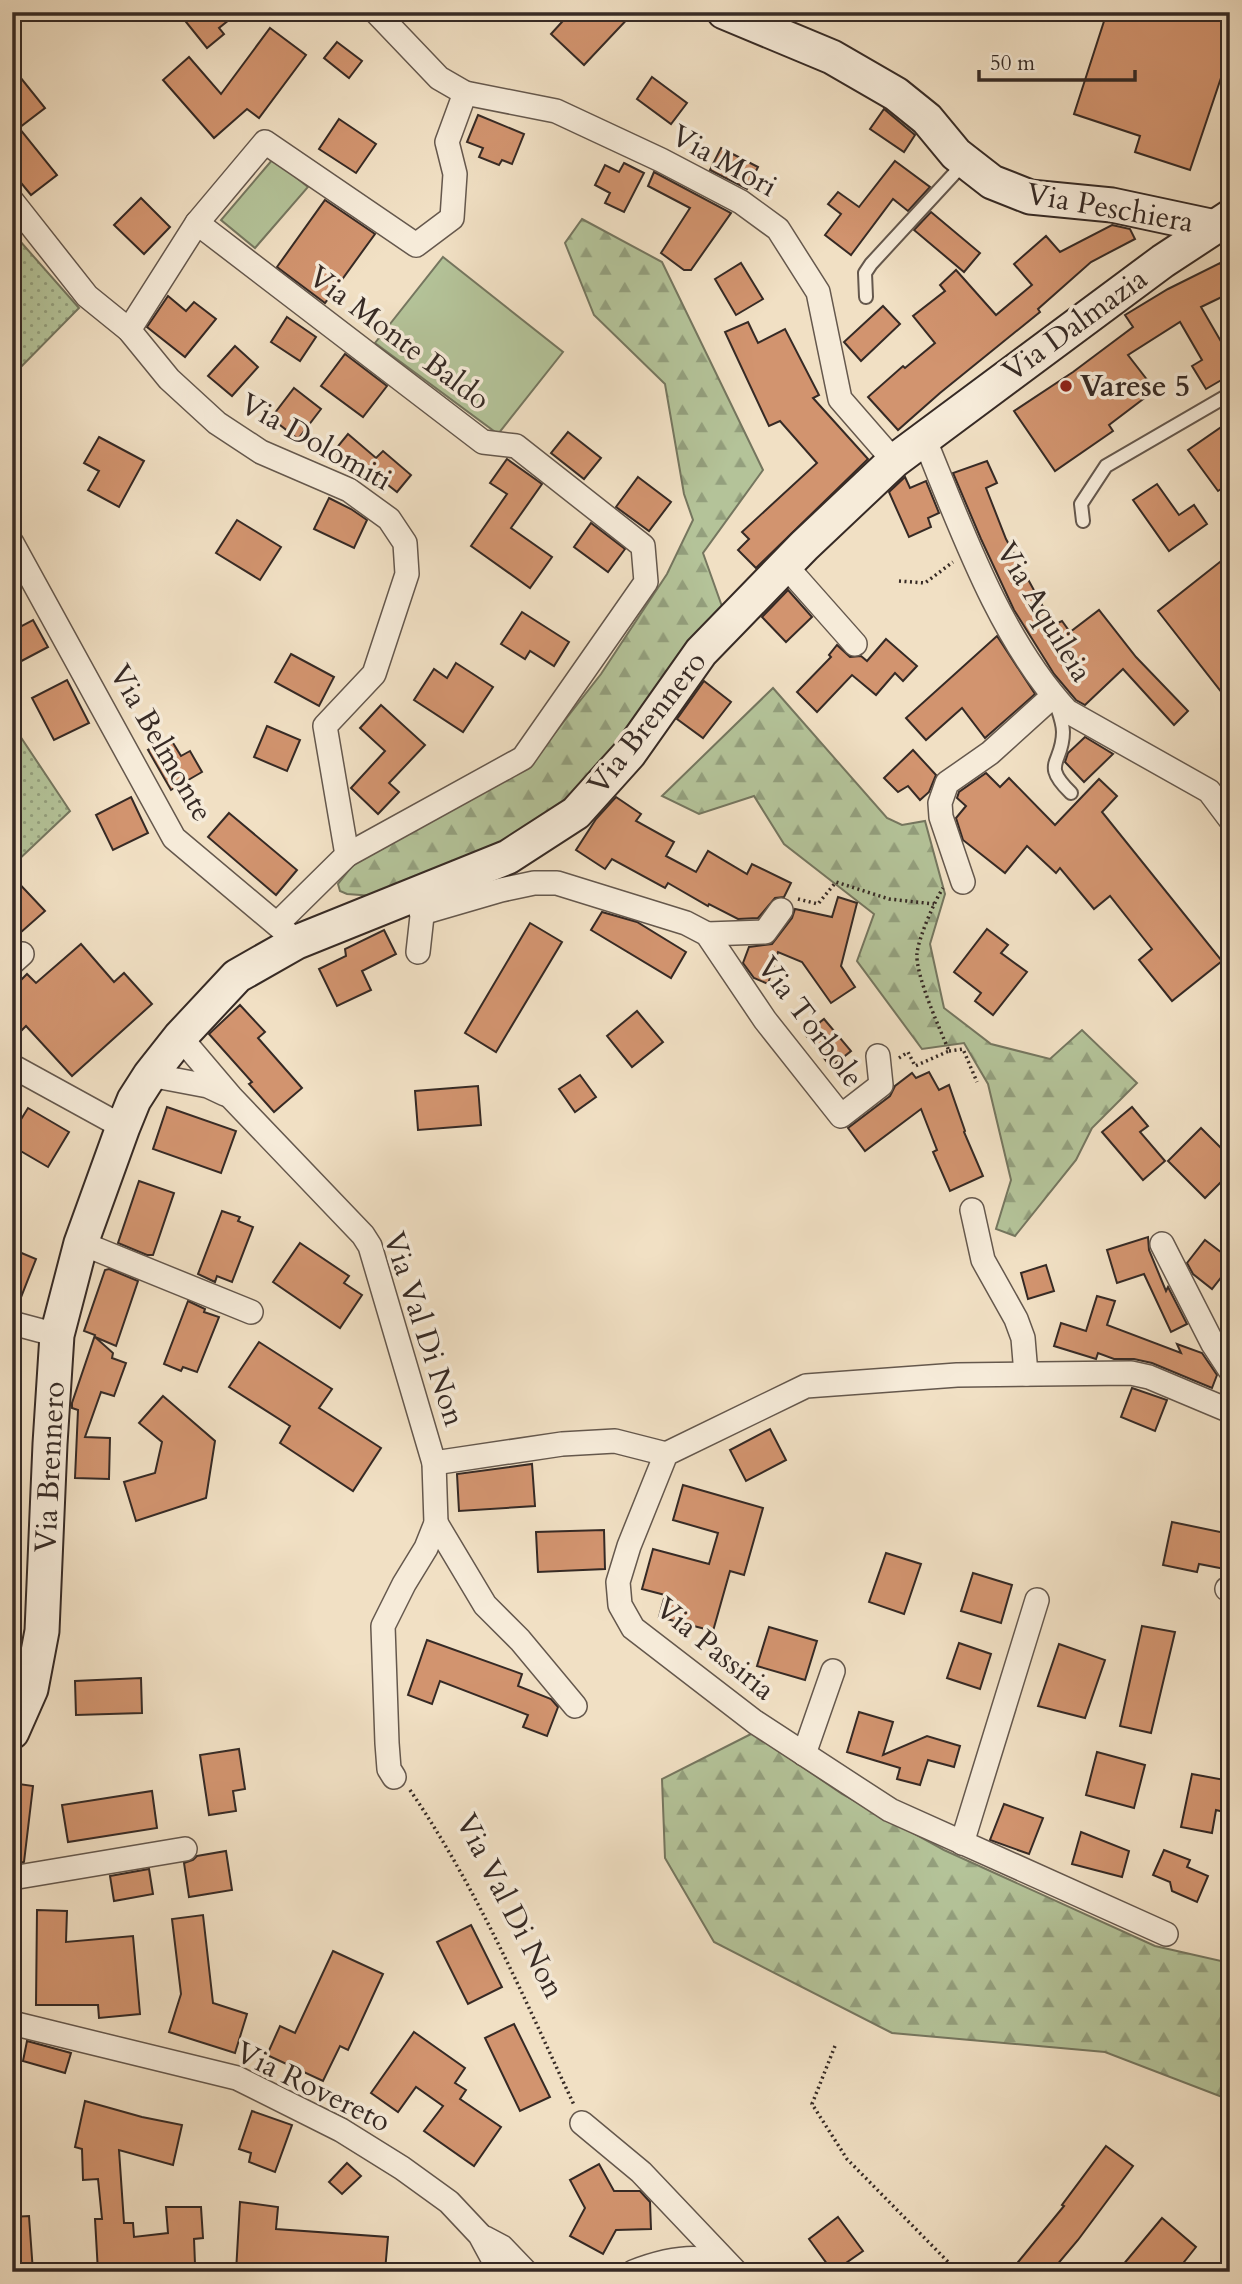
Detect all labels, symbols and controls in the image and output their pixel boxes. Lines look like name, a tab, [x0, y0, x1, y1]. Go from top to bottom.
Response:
scale bar	[979, 38, 1135, 82]
text: 50 m	[990, 49, 1035, 78]
street label: Via Mori	[664, 115, 784, 207]
street label: Via Peschiera	[1023, 173, 1197, 243]
street label: Via Monte Baldo	[300, 256, 498, 420]
street label: Via Dalmazia	[994, 259, 1156, 391]
place label: Varese 5	[1080, 366, 1190, 407]
marker: Varese 5	[1058, 378, 1074, 394]
street label: Via Dolomiti	[233, 383, 399, 501]
street label: Via Aquileia	[986, 534, 1102, 690]
street label: Via Brennero	[578, 643, 716, 803]
street label: Via Belmonte	[100, 657, 222, 829]
street label: Via Torbole	[747, 948, 873, 1096]
street label: Via Val Di Non	[373, 1227, 475, 1431]
street label: Via Brennero	[25, 1380, 75, 1554]
street label: Via Passiria	[647, 1588, 784, 1710]
street label: Via Val Di Non	[446, 1807, 574, 2005]
street label: Via Rovereto	[229, 2032, 397, 2142]

